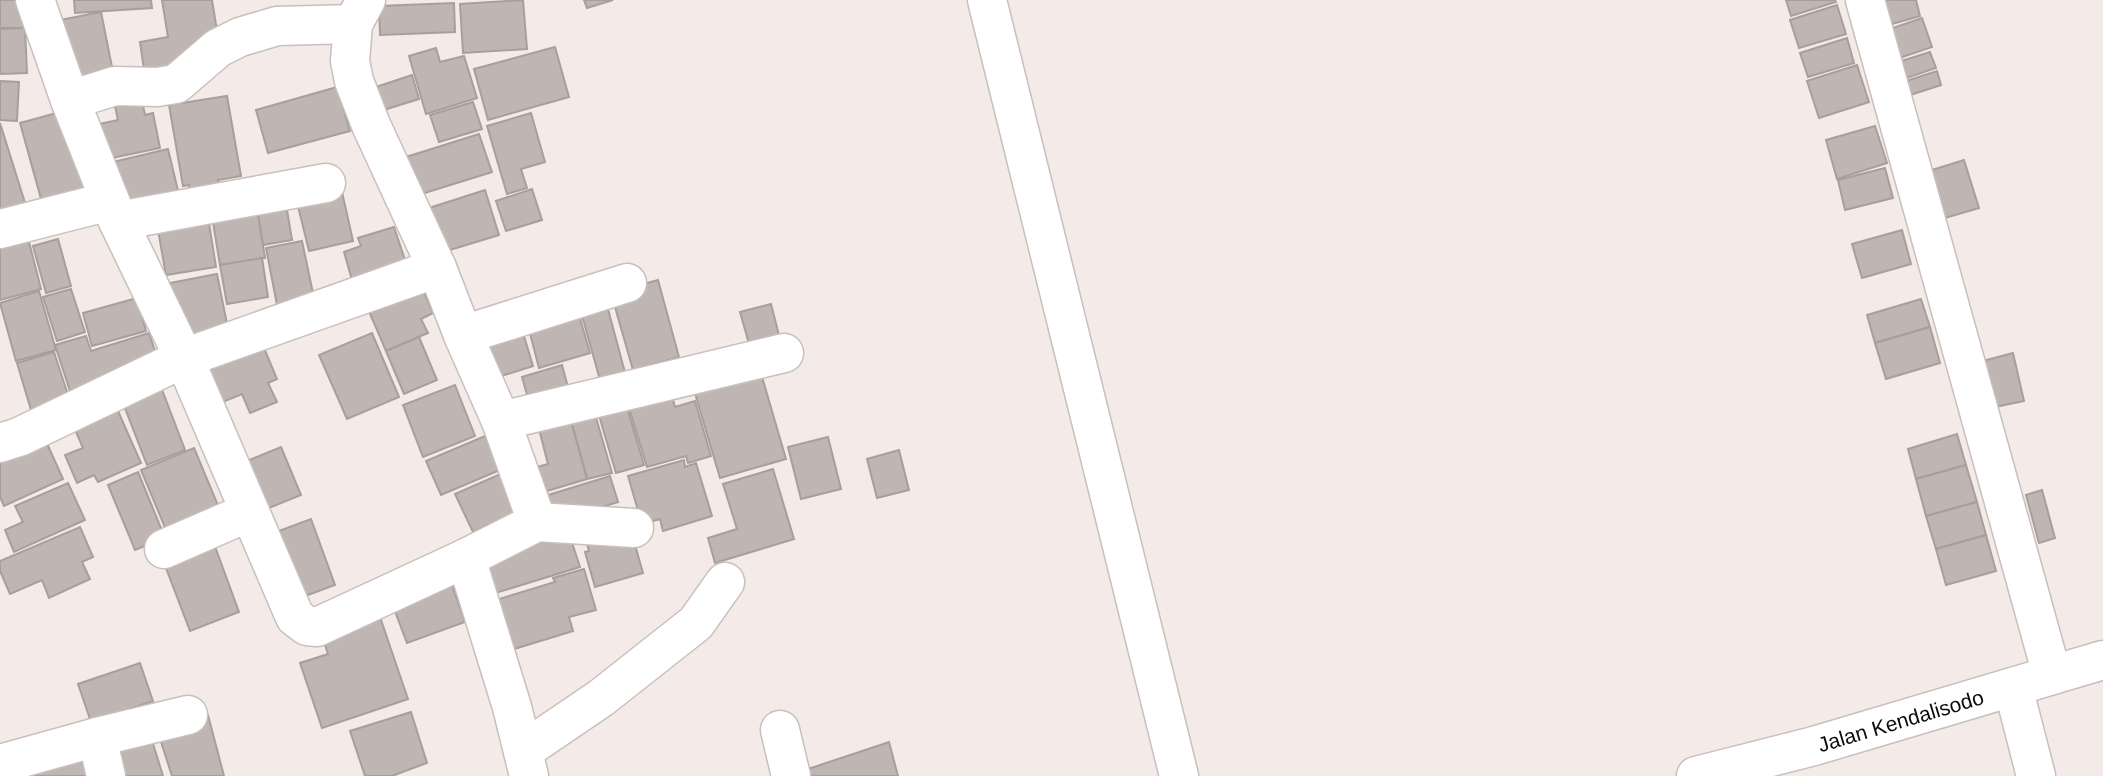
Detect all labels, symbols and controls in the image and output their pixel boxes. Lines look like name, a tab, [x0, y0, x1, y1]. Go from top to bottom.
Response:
street label: Jalan Kendalisodo	[1815, 685, 1986, 756]

